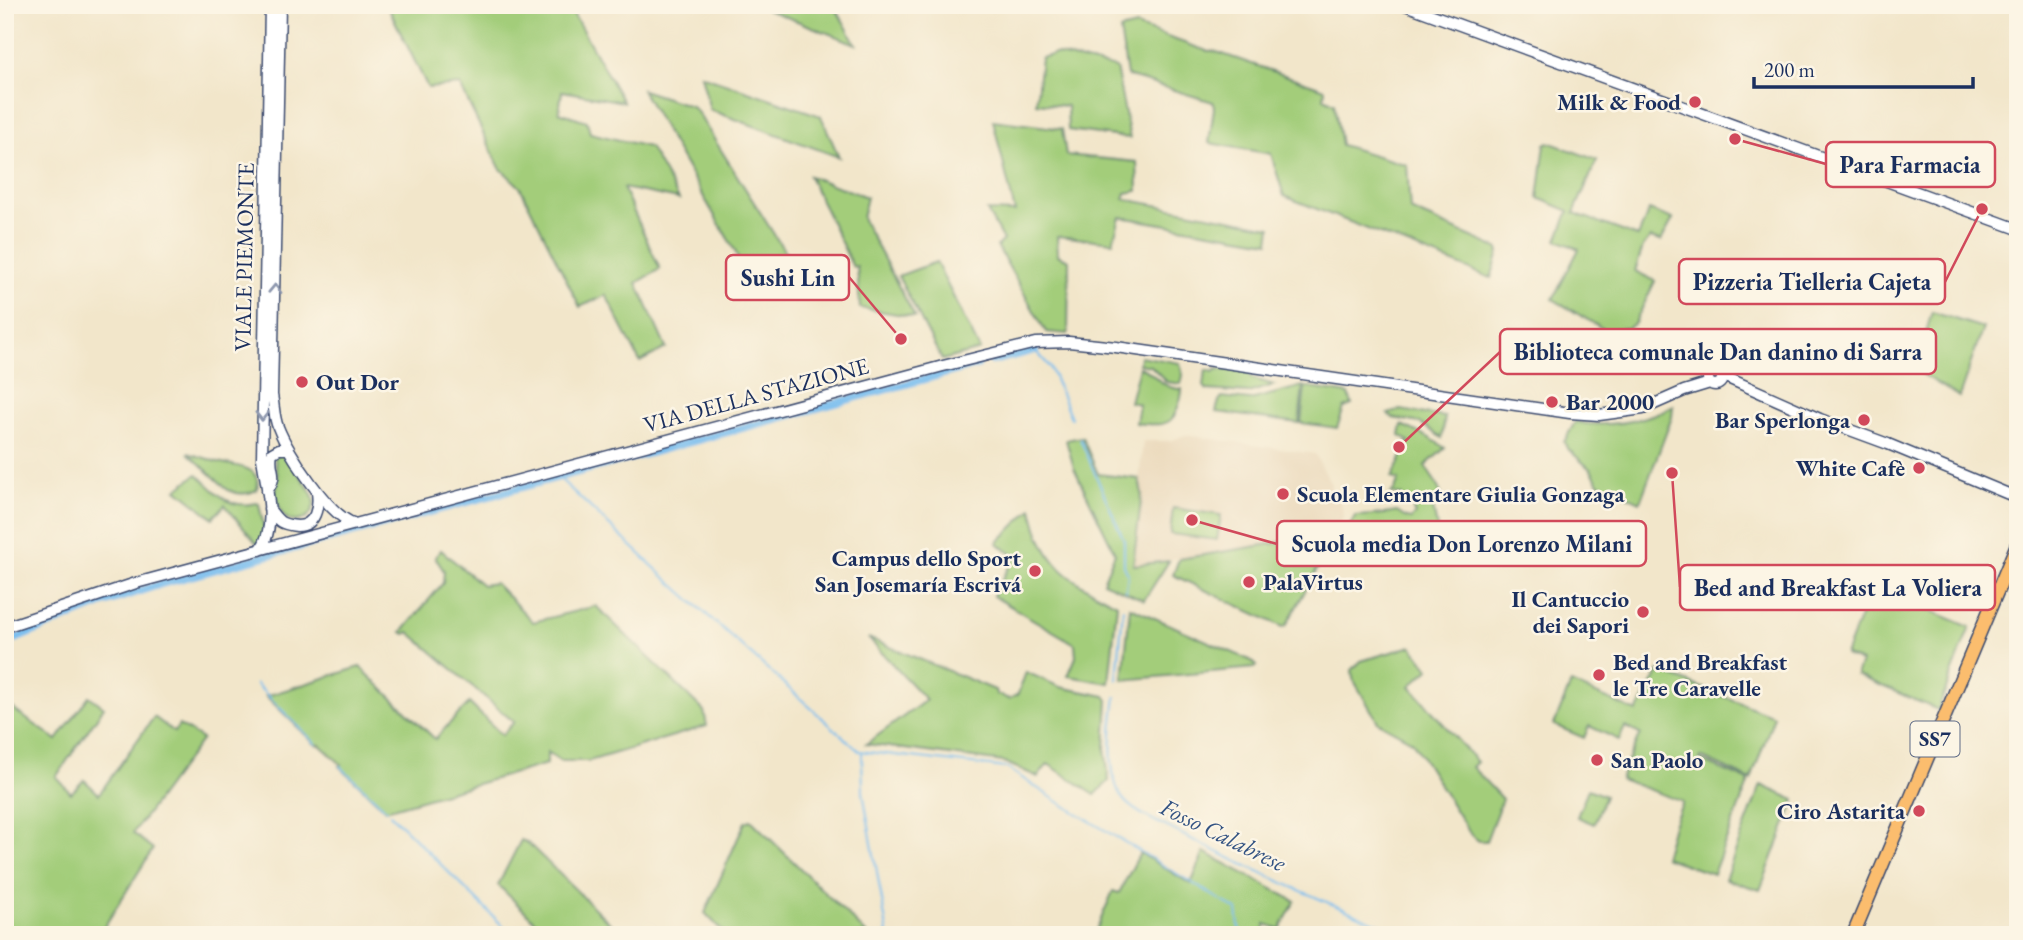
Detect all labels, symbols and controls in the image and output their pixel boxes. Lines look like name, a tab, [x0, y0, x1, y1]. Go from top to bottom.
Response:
scale bar	[1754, 46, 1972, 90]
text: 200 m	[1764, 56, 1815, 83]
place label: Milk & Food	[1557, 87, 1681, 117]
marker: Milk & Food	[1687, 94, 1703, 110]
callout: Para Farmacia	[1826, 142, 1995, 187]
text: Para Farmacia	[1840, 149, 1981, 180]
street label: VIALE PIEMONTE	[227, 162, 261, 352]
callout: Sushi Lin	[726, 255, 849, 300]
callout: Pizzeria Tielleria Cajeta	[1679, 259, 1945, 304]
text: Sushi Lin	[741, 262, 836, 293]
text: Pizzeria Tielleria Cajeta	[1693, 266, 1932, 298]
one-way arrow	[267, 283, 283, 294]
callout: Biblioteca comunale Dan danino di Sarra	[1500, 329, 1936, 374]
text: Biblioteca comunale Dan danino di Sarra	[1514, 336, 1923, 367]
street label: VIA DELLA STAZIONE	[640, 350, 872, 440]
place label: Out Dor	[316, 367, 399, 397]
marker: Out Dor	[294, 374, 310, 390]
place label: Bar 2000	[1566, 387, 1654, 417]
marker: Bar 2000	[1544, 394, 1560, 410]
place label: Bar Sperlonga	[1715, 405, 1851, 435]
one-way arrow	[254, 412, 270, 422]
marker: Bar Sperlonga	[1856, 412, 1872, 428]
place label: White Cafè	[1796, 453, 1905, 483]
marker: White Cafè	[1911, 460, 1927, 476]
place label: Scuola Elementare Giulia Gonzaga	[1297, 479, 1625, 509]
marker: Scuola Elementare Giulia Gonzaga	[1275, 486, 1291, 502]
callout: Scuola media Don Lorenzo Milani	[1277, 521, 1646, 566]
text: Scuola media Don Lorenzo Milani	[1292, 528, 1632, 559]
place label: Campus dello Sport San Josemaría Escrivá	[815, 543, 1022, 599]
marker: Campus dello Sport San Josemaría Escrivá	[1027, 563, 1043, 579]
callout: Bed and Breakfast La Voliera	[1680, 565, 1995, 610]
place label: PalaVirtus	[1263, 567, 1363, 597]
text: Bed and Breakfast La Voliera	[1694, 572, 1982, 603]
marker: PalaVirtus	[1241, 574, 1257, 590]
place label: Il Cantuccio dei Sapori	[1511, 584, 1629, 640]
marker: Il Cantuccio dei Sapori	[1635, 604, 1651, 620]
place label: Bed and Breakfast le Tre Caravelle	[1613, 647, 1787, 703]
marker: Bed and Breakfast le Tre Caravelle	[1591, 667, 1607, 683]
road number: SS7	[1910, 722, 1960, 756]
place label: San Paolo	[1611, 745, 1704, 775]
marker: San Paolo	[1589, 752, 1605, 768]
water label: Fosso Calabrese	[1154, 790, 1292, 879]
place label: Ciro Astarita	[1777, 796, 1906, 826]
marker: Ciro Astarita	[1911, 803, 1927, 819]

